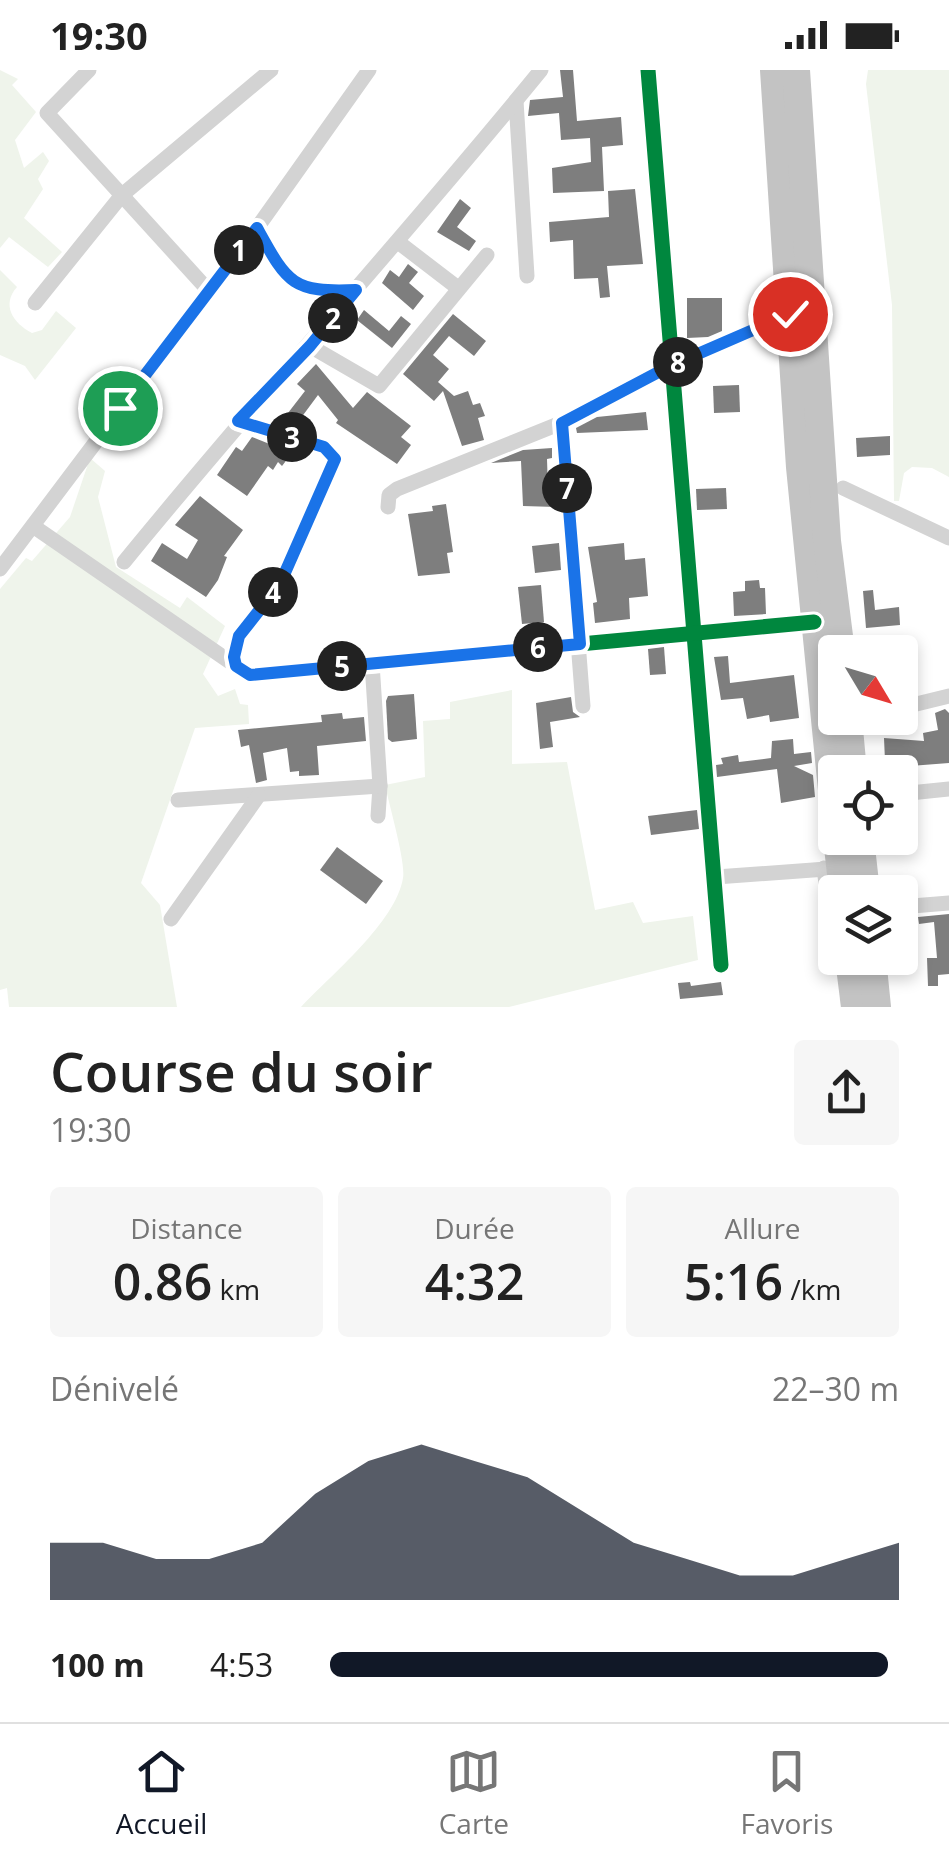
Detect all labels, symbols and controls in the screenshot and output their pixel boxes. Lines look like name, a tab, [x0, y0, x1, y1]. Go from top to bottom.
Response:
text: 19:30	[50, 9, 148, 61]
pin: 1	[214, 225, 264, 275]
text: 1	[231, 231, 247, 269]
pin	[748, 272, 833, 357]
icon: check	[763, 287, 818, 342]
pin: 2	[308, 293, 358, 343]
text: 2	[325, 299, 341, 337]
pin: 8	[653, 337, 703, 387]
text: 8	[670, 343, 686, 381]
pin	[78, 366, 163, 451]
icon: arrive	[93, 381, 148, 436]
pin: 3	[267, 412, 317, 462]
text: 3	[284, 418, 300, 456]
pin: 7	[542, 463, 592, 513]
text: 7	[559, 469, 575, 507]
pin: 4	[248, 567, 298, 617]
text: 4	[265, 573, 281, 611]
pin: 6	[513, 622, 563, 672]
text: 6	[530, 628, 546, 666]
north arrow	[818, 635, 918, 735]
map controls	[818, 635, 918, 975]
pin: 5	[317, 641, 367, 691]
text: 5	[334, 647, 350, 685]
button: locate	[818, 755, 918, 855]
button: layers	[818, 875, 918, 975]
text: Course du soir	[50, 1033, 433, 1108]
button: share	[794, 1040, 899, 1145]
text: 19:30	[50, 1108, 132, 1151]
text: Distance	[130, 1209, 243, 1247]
text: Durée	[434, 1209, 515, 1247]
text: Allure	[724, 1209, 801, 1247]
text: 0.86	[113, 1247, 212, 1315]
text: 4:32	[425, 1247, 524, 1315]
text: 5:16	[684, 1247, 783, 1315]
text: km	[212, 1270, 260, 1308]
text: /km	[783, 1270, 841, 1308]
text: Dénivelé	[50, 1367, 179, 1410]
text: 22–30 m	[772, 1367, 899, 1410]
text: 100 m	[50, 1643, 145, 1686]
text: 4:53	[210, 1643, 273, 1686]
tab: Accueil	[116, 1744, 207, 1842]
tab: Carte	[439, 1744, 509, 1842]
tab: Favoris	[741, 1744, 833, 1842]

